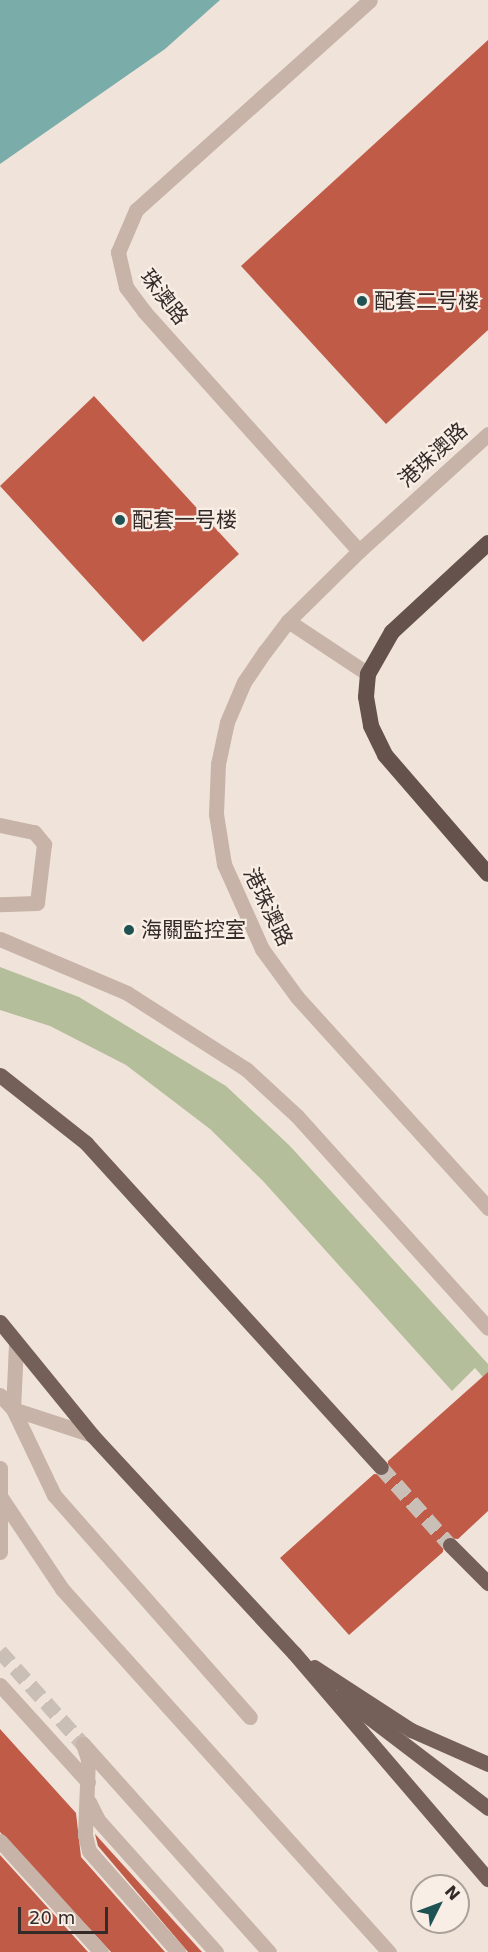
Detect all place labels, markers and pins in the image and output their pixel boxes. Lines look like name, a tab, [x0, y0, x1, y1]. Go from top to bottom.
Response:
place label: 配套二号楼	[374, 288, 479, 314]
marker: 配套二号楼	[355, 294, 369, 308]
place label: 配套一号楼	[132, 507, 237, 533]
marker: 配套一号楼	[113, 513, 127, 527]
place label: 海關監控室	[141, 917, 246, 943]
marker: 海關監控室	[122, 923, 136, 937]

